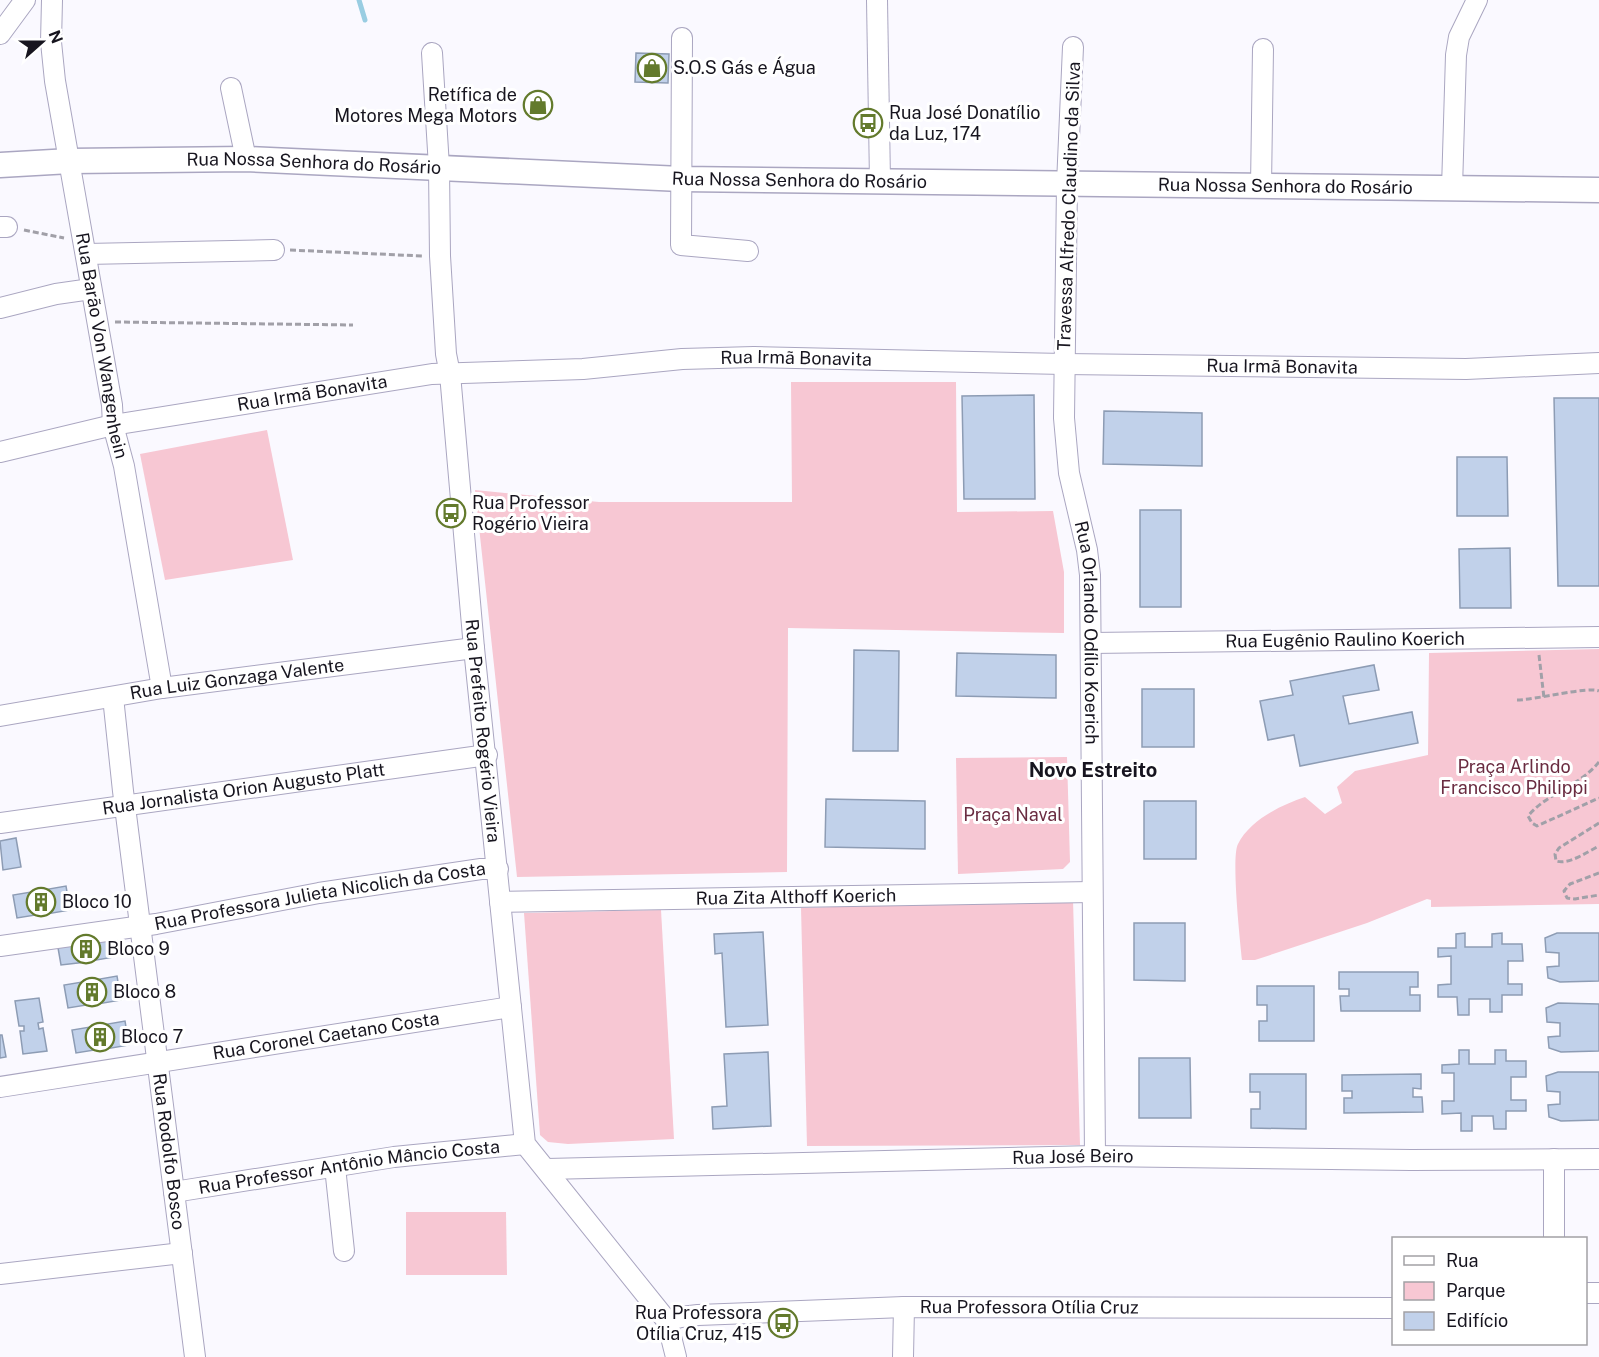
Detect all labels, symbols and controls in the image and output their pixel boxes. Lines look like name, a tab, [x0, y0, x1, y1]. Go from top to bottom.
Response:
north arrow	[12, 12, 72, 72]
text: N	[44, 28, 67, 46]
shop icon: S.O.S Gás e Água	[636, 52, 668, 84]
place label: S.O.S Gás e Água	[673, 56, 816, 78]
street label: Travessa Alfredo Claudino da Silva	[1053, 61, 1084, 351]
place label: Retífica de Motores Mega Motors	[334, 84, 517, 126]
shop icon: Retífica de Motores Mega Motors	[522, 89, 554, 121]
place label: Rua José Donatílio da Luz, 174	[889, 102, 1041, 144]
bus stop icon: Rua José Donatílio da Luz, 174	[852, 107, 884, 139]
street label: Rua Nossa Senhora do Rosário	[186, 148, 442, 178]
street label: Rua Nossa Senhora do Rosário	[671, 168, 927, 192]
street label: Rua Nossa Senhora do Rosário	[1158, 174, 1413, 198]
street label: Rua Barão Von Wangenhein	[72, 231, 133, 461]
street label: Rua Irmã Bonavita	[720, 346, 872, 370]
street label: Rua Irmã Bonavita	[1206, 355, 1358, 378]
street label: Rua Irmã Bonavita	[236, 370, 389, 415]
place label: Rua Professor Rogério Vieira	[472, 492, 590, 534]
bus stop icon: Rua Professor Rogério Vieira	[435, 497, 467, 529]
street label: Rua Orlando Odílio Koerich	[1071, 519, 1102, 745]
street label: Rua Prefeito Rogério Vieira	[461, 618, 505, 843]
street label: Rua Eugênio Raulino Koerich	[1225, 628, 1465, 651]
street label: Rua Luiz Gonzaga Valente	[128, 654, 345, 703]
park label: Praça Arlindo Francisco Philippi	[1440, 756, 1588, 798]
street label: Rua Jornalista Orion Augusto Platt	[101, 758, 386, 819]
district label: Novo Estreito	[1029, 758, 1157, 782]
park label: Praça Naval	[963, 804, 1063, 825]
street label: Rua Professora Julieta Nicolich da Costa	[153, 857, 487, 934]
street label: Rua Zita Althoff Koerich	[696, 884, 896, 909]
building icon: Bloco 10	[25, 886, 57, 918]
place label: Bloco 10	[62, 891, 132, 912]
building icon: Bloco 9	[70, 933, 102, 965]
place label: Bloco 9	[107, 938, 170, 959]
building icon: Bloco 8	[76, 976, 108, 1008]
place label: Bloco 8	[113, 981, 176, 1002]
street label: Rua Coronel Caetano Costa	[211, 1007, 441, 1064]
building icon: Bloco 7	[84, 1021, 116, 1053]
place label: Bloco 7	[121, 1026, 183, 1047]
street label: Rua Rodolfo Bosco	[149, 1072, 190, 1231]
street label: Rua Professor Antônio Mâncio Costa	[197, 1136, 501, 1198]
street label: Rua José Beiro	[1012, 1145, 1134, 1168]
legend	[1392, 1237, 1587, 1345]
text: Rua	[1446, 1250, 1478, 1271]
text: Parque	[1446, 1280, 1506, 1301]
street label: Rua Professora Otília Cruz	[920, 1296, 1139, 1317]
place label: Rua Professora Otília Cruz, 415	[635, 1302, 762, 1344]
bus stop icon: Rua Professora Otília Cruz, 415	[767, 1307, 799, 1339]
text: Edifício	[1446, 1310, 1508, 1331]

